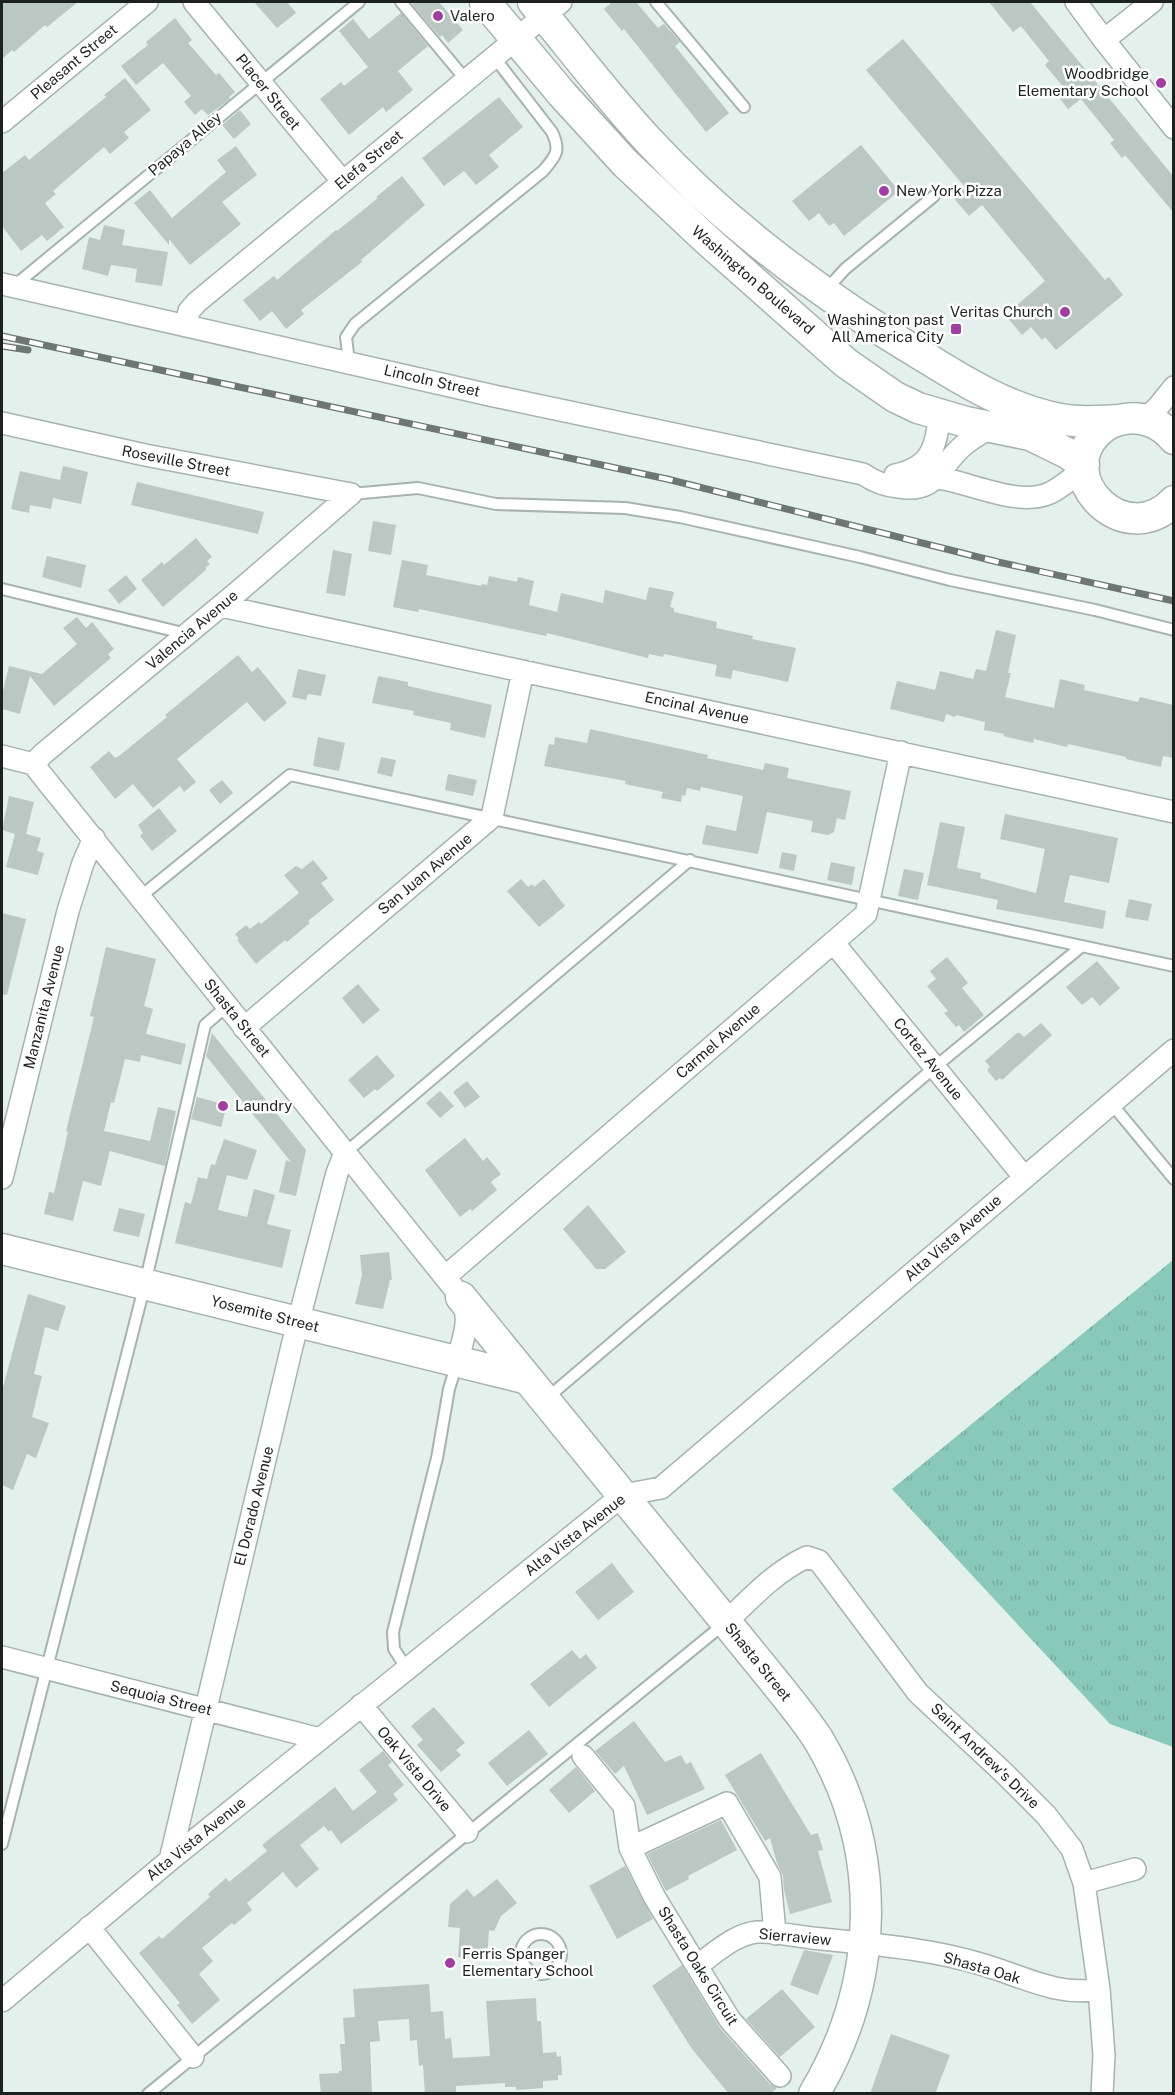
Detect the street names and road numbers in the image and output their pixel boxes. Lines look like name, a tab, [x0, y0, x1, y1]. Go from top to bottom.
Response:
street label: Pleasant Street	[27, 20, 121, 103]
street label: Placer Street	[233, 50, 304, 133]
street label: Papaya Alley	[145, 108, 225, 179]
street label: Elefa Street	[331, 126, 406, 193]
street label: Washington Boulevard	[689, 222, 818, 337]
street label: Lincoln Street	[382, 361, 482, 400]
street label: Roseville Street	[120, 442, 232, 479]
street label: Valencia Avenue	[142, 586, 241, 673]
street label: Encinal Avenue	[643, 688, 751, 727]
street label: San Juan Avenue	[374, 829, 475, 918]
street label: Manzanita Avenue	[20, 943, 67, 1071]
street label: Shasta Street	[201, 975, 274, 1060]
street label: Carmel Avenue	[672, 1000, 763, 1082]
street label: Cortez Avenue	[890, 1014, 967, 1103]
street label: Alta Vista Avenue	[901, 1191, 1004, 1284]
street label: Yosemite Street	[209, 1292, 321, 1335]
street label: El Dorado Avenue	[230, 1444, 277, 1567]
street label: Alta Vista Avenue	[521, 1490, 628, 1579]
street label: Shasta Street	[722, 1619, 795, 1704]
street label: Sequoia Street	[109, 1677, 214, 1718]
street label: Saint Andrew's Drive	[928, 1700, 1043, 1812]
street label: Oak Vista Drive	[374, 1723, 455, 1815]
street label: Alta Vista Avenue	[143, 1793, 249, 1884]
street label: Shasta Oaks Circuit	[655, 1903, 742, 2028]
street label: Sierraview	[758, 1925, 833, 1948]
street label: Shasta Oak	[942, 1948, 1023, 1987]

